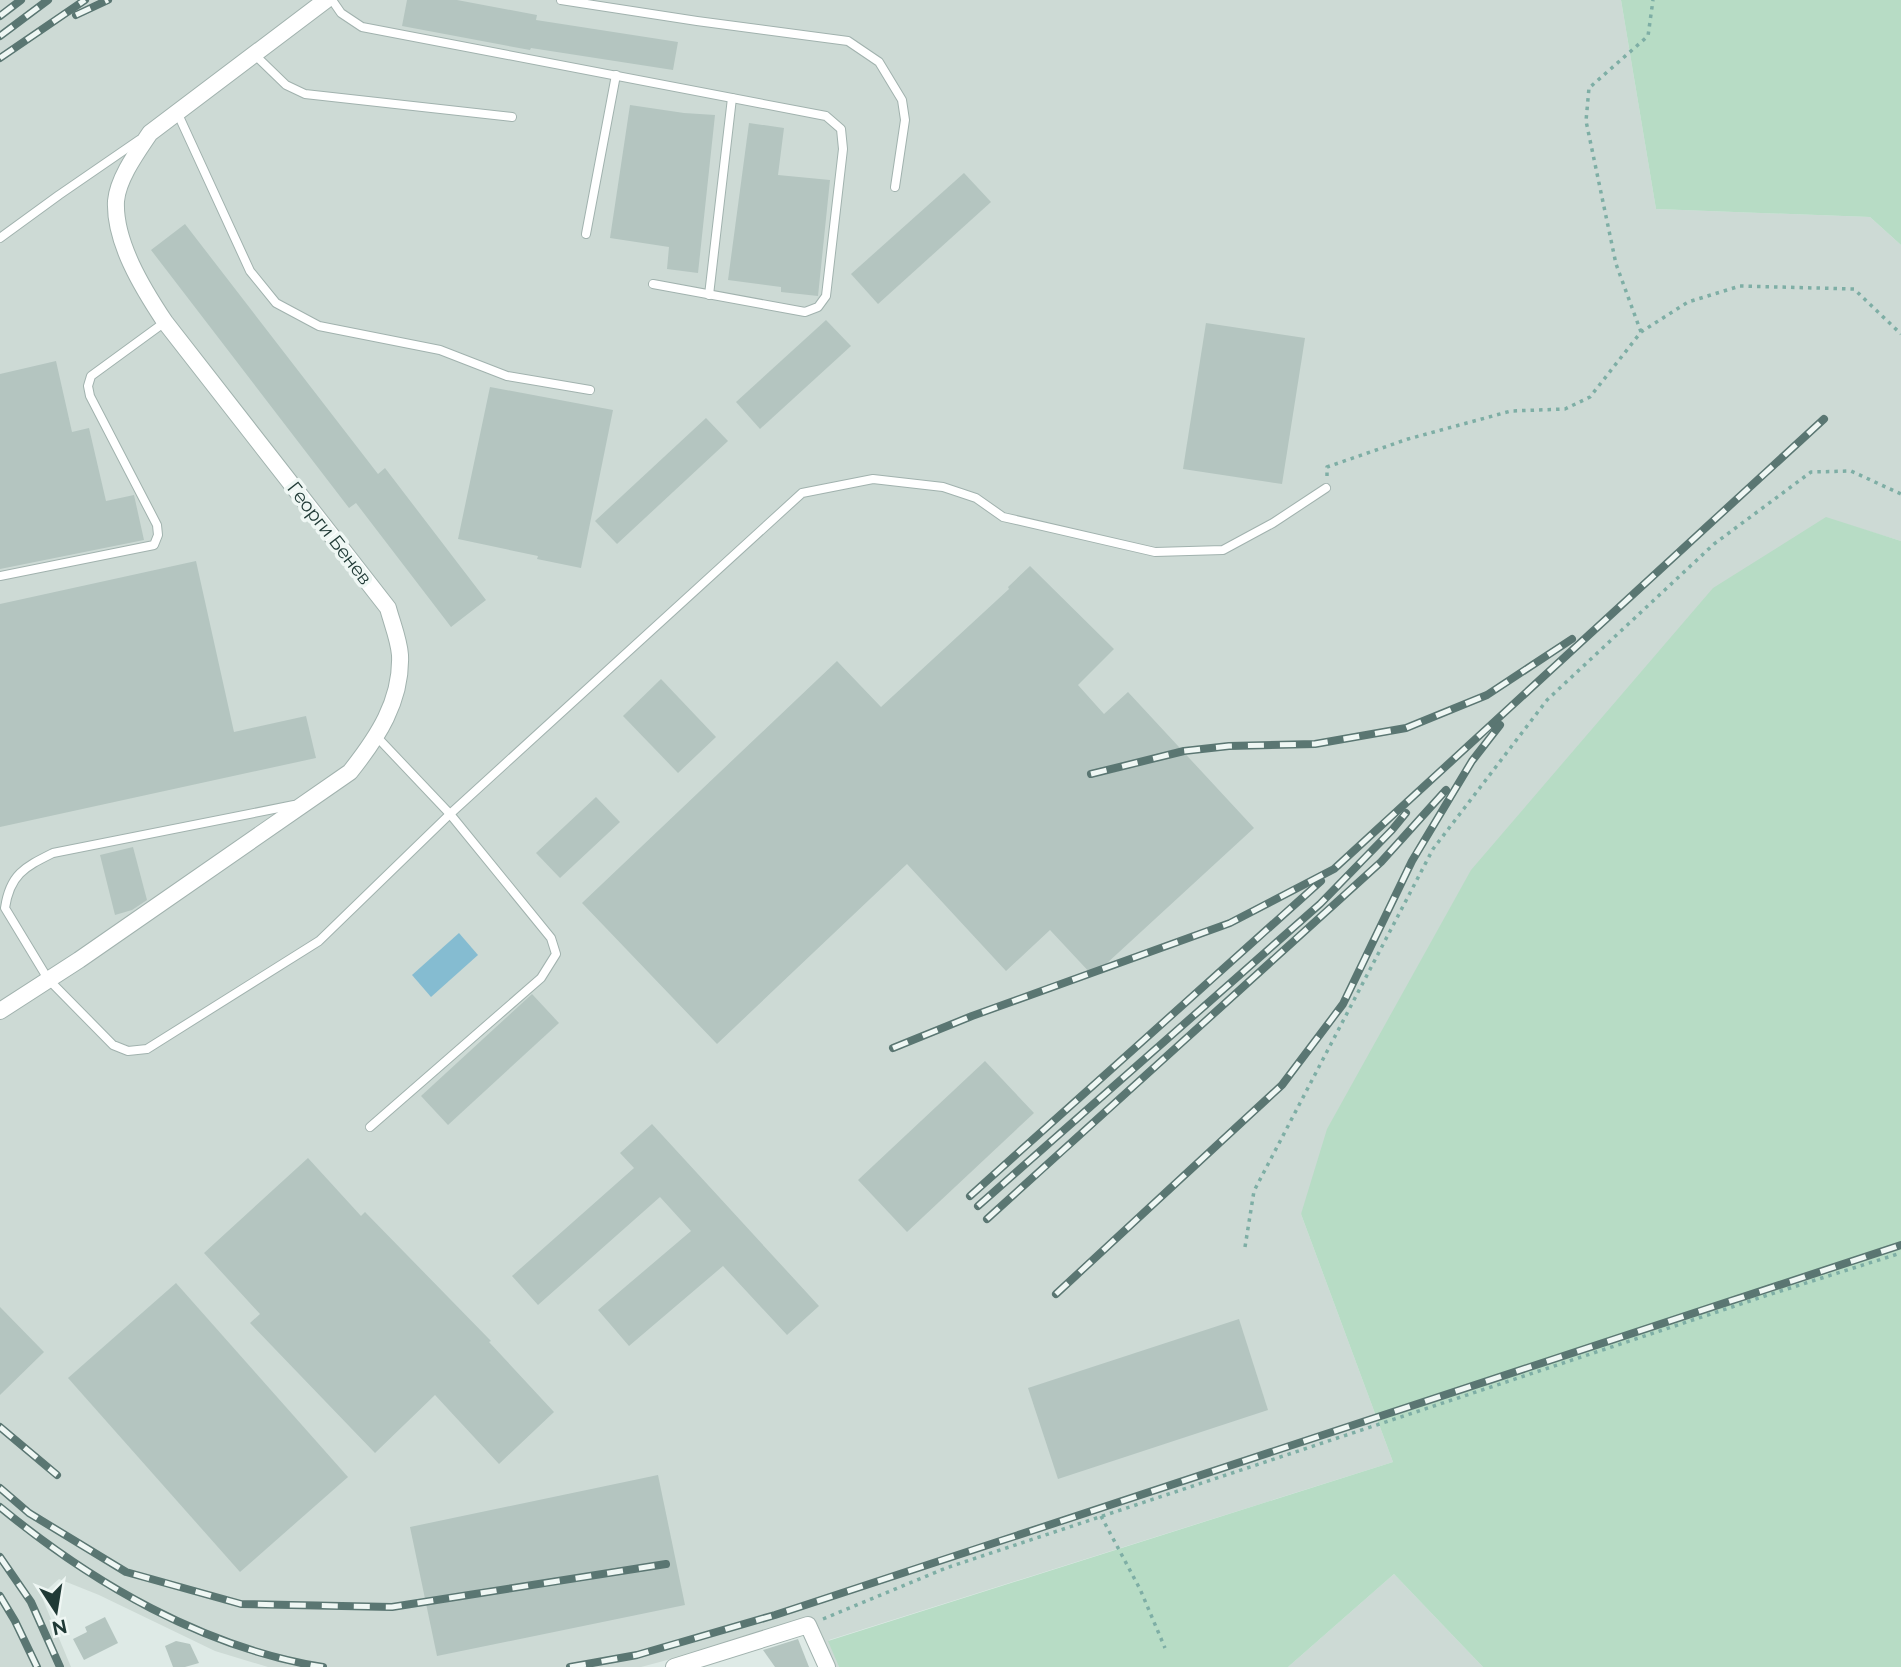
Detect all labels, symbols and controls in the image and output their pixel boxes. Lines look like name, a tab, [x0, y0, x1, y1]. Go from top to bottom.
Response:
street label: Георги Бенев	[283, 477, 377, 589]
north arrow	[21, 1576, 91, 1646]
text: N	[50, 1615, 69, 1640]

